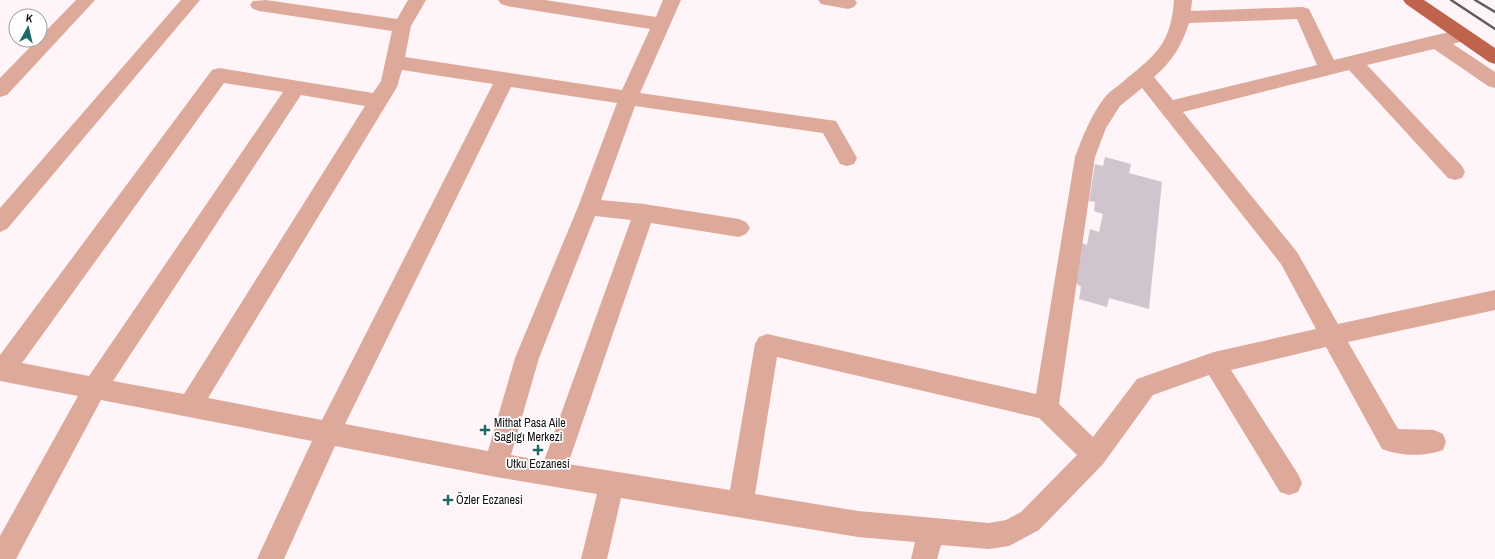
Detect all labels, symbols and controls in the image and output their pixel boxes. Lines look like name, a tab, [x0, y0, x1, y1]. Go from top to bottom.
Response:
north arrow	[8, 8, 48, 48]
text: K	[25, 11, 34, 26]
place label: Mithat Pasa Aile Saglıgı Merkezi	[494, 415, 566, 445]
marker: Mithat Pasa Aile Saglıgı Merkezi	[479, 424, 491, 436]
marker: Utku Eczanesi	[533, 445, 543, 455]
place label: Utku Eczanesi	[506, 456, 570, 472]
place label: Özler Eczanesi	[456, 491, 523, 508]
marker: Özler Eczanesi	[443, 495, 453, 505]

